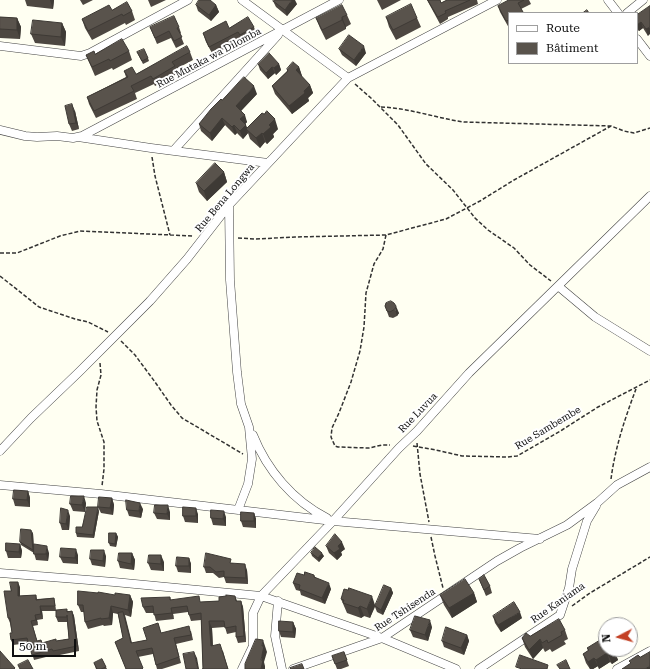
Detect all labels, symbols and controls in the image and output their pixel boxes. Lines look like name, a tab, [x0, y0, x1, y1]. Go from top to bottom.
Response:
legend	[508, 12, 638, 64]
text: Route	[546, 21, 580, 35]
street label: Rue Mutaka wa Dilomba	[155, 25, 263, 91]
text: Bâtiment	[546, 41, 598, 55]
street label: Rue Bena Longwa	[193, 161, 257, 235]
street label: Rue Luvua	[396, 390, 440, 436]
street label: Rue Sambembe	[513, 404, 583, 452]
street label: Rue Kaniama	[529, 580, 587, 626]
street label: Rue Tshisenda	[372, 586, 438, 634]
north arrow	[598, 617, 638, 657]
scale bar	[14, 631, 78, 657]
text: N	[600, 633, 613, 643]
text: 50 m	[19, 639, 46, 653]

